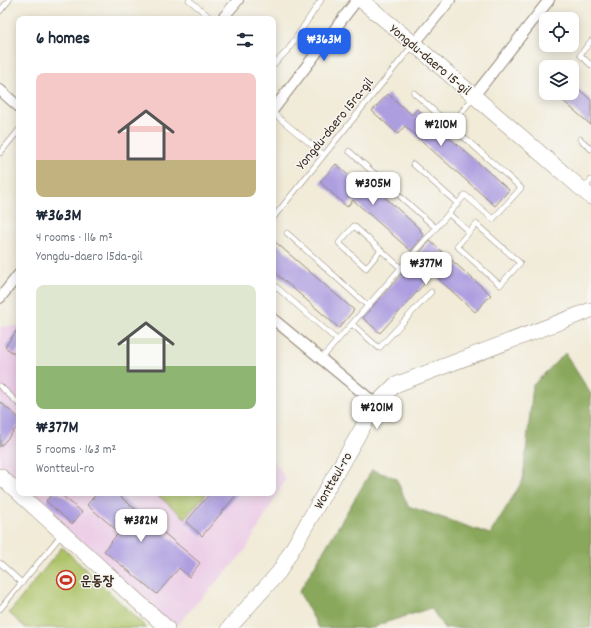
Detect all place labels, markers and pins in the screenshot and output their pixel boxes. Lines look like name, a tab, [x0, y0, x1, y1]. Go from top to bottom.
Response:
pin: ₩363M	[296, 28, 352, 62]
pin: ₩210M	[413, 113, 469, 147]
pin: ₩305M	[345, 172, 401, 206]
pin: ₩377M	[398, 252, 454, 286]
pin: ₩201M	[349, 396, 405, 430]
pin: ₩382M	[113, 509, 169, 543]
sports icon: 운동장	[55, 569, 77, 591]
place label: 운동장	[80, 572, 115, 592]

